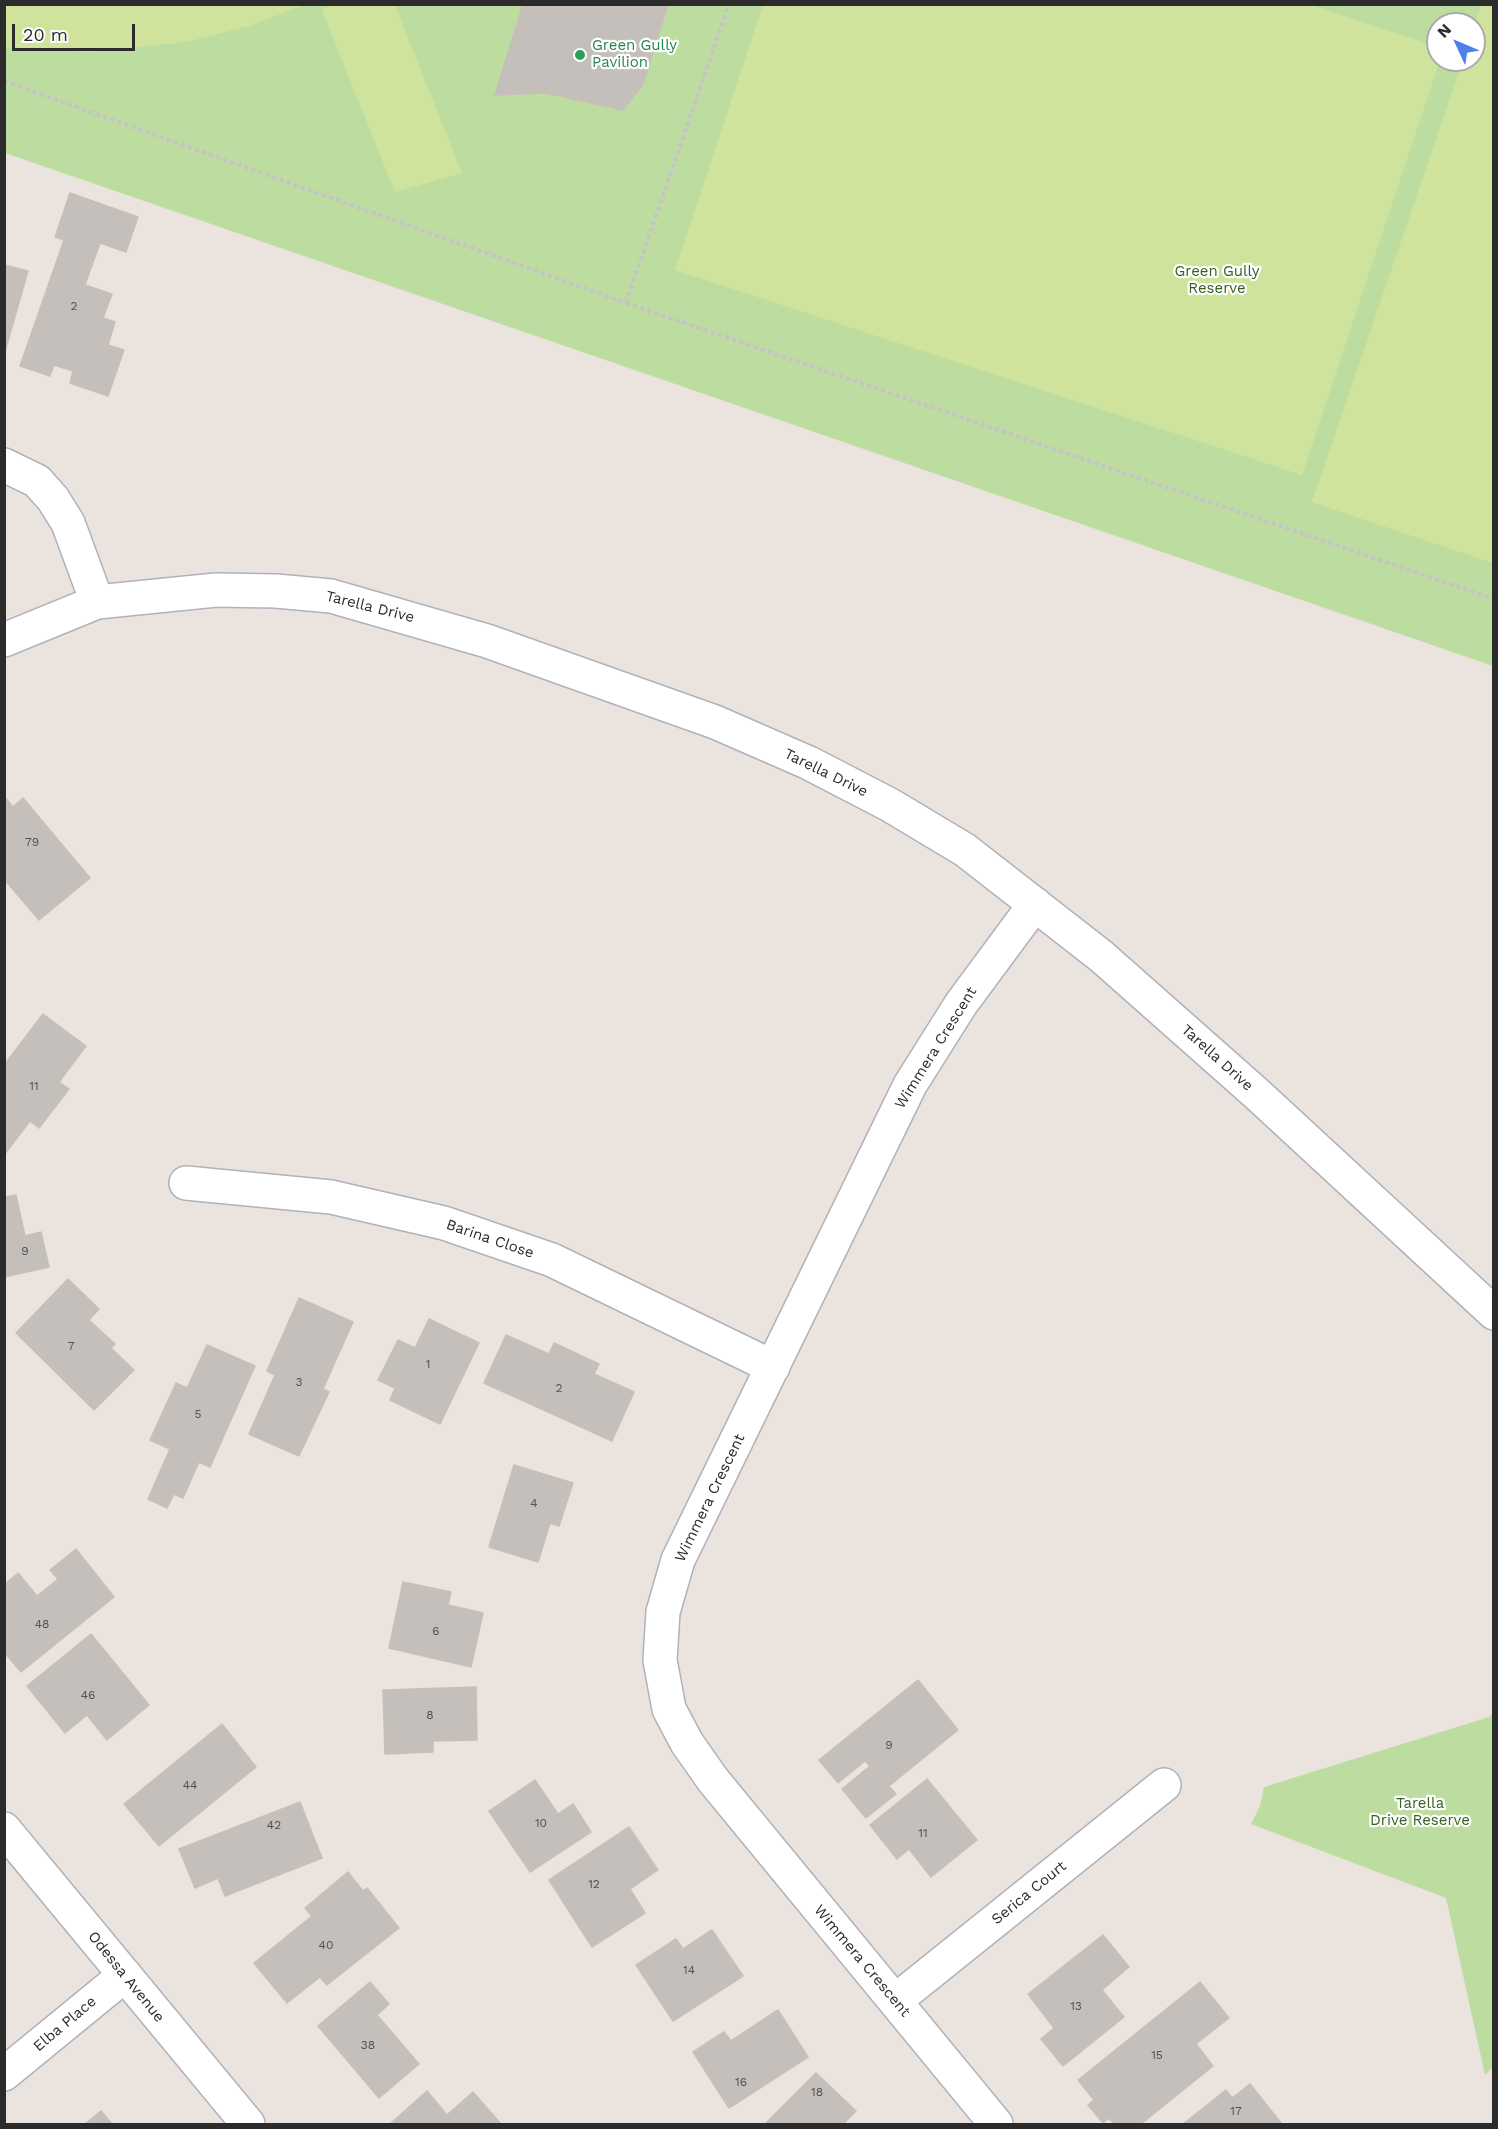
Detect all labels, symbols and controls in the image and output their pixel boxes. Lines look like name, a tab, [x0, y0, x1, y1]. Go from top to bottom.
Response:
scale bar	[15, 12, 138, 50]
north arrow	[1426, 12, 1486, 72]
text: N	[1433, 20, 1455, 41]
text: 20 m	[23, 24, 68, 45]
place label: Green Gully Pavilion	[592, 37, 677, 72]
marker: Green Gully Pavilion	[573, 48, 587, 62]
park label: Green Gully Reserve	[1174, 263, 1260, 298]
house number: 2	[71, 299, 77, 313]
street label: Tarella Drive	[324, 587, 416, 627]
street label: Tarella Drive	[781, 745, 871, 801]
house number: 79	[25, 835, 39, 849]
street label: Wimmera Crescent	[891, 984, 981, 1112]
street label: Tarella Drive	[1177, 1021, 1257, 1095]
house number: 11	[29, 1079, 39, 1093]
street label: Barina Close	[444, 1216, 536, 1262]
house number: 9	[21, 1244, 29, 1258]
house number: 7	[68, 1339, 74, 1353]
house number: 1	[426, 1357, 430, 1371]
house number: 3	[296, 1375, 302, 1389]
house number: 2	[556, 1381, 562, 1395]
house number: 5	[195, 1407, 201, 1421]
street label: Wimmera Crescent	[671, 1431, 749, 1565]
house number: 4	[530, 1496, 538, 1510]
house number: 48	[35, 1617, 49, 1631]
house number: 6	[432, 1624, 440, 1638]
house number: 46	[81, 1688, 95, 1702]
house number: 8	[426, 1708, 434, 1722]
house number: 9	[885, 1738, 893, 1752]
house number: 44	[183, 1778, 197, 1792]
park label: Tarella Drive Reserve	[1370, 1795, 1470, 1830]
house number: 10	[535, 1816, 547, 1830]
house number: 42	[267, 1818, 281, 1832]
house number: 11	[918, 1826, 928, 1840]
street label: Serica Court	[988, 1857, 1070, 1929]
house number: 12	[588, 1877, 600, 1891]
street label: Wimmera Crescent	[810, 1901, 914, 2021]
street label: Odessa Avenue	[84, 1928, 168, 2026]
house number: 40	[319, 1938, 333, 1952]
house number: 14	[683, 1963, 695, 1977]
street label: Elba Place	[30, 1993, 100, 2055]
house number: 13	[1070, 1999, 1082, 2013]
house number: 38	[361, 2038, 375, 2052]
house number: 15	[1151, 2048, 1163, 2062]
house number: 16	[735, 2075, 747, 2089]
house number: 18	[811, 2085, 823, 2099]
house number: 17	[1230, 2104, 1242, 2118]

